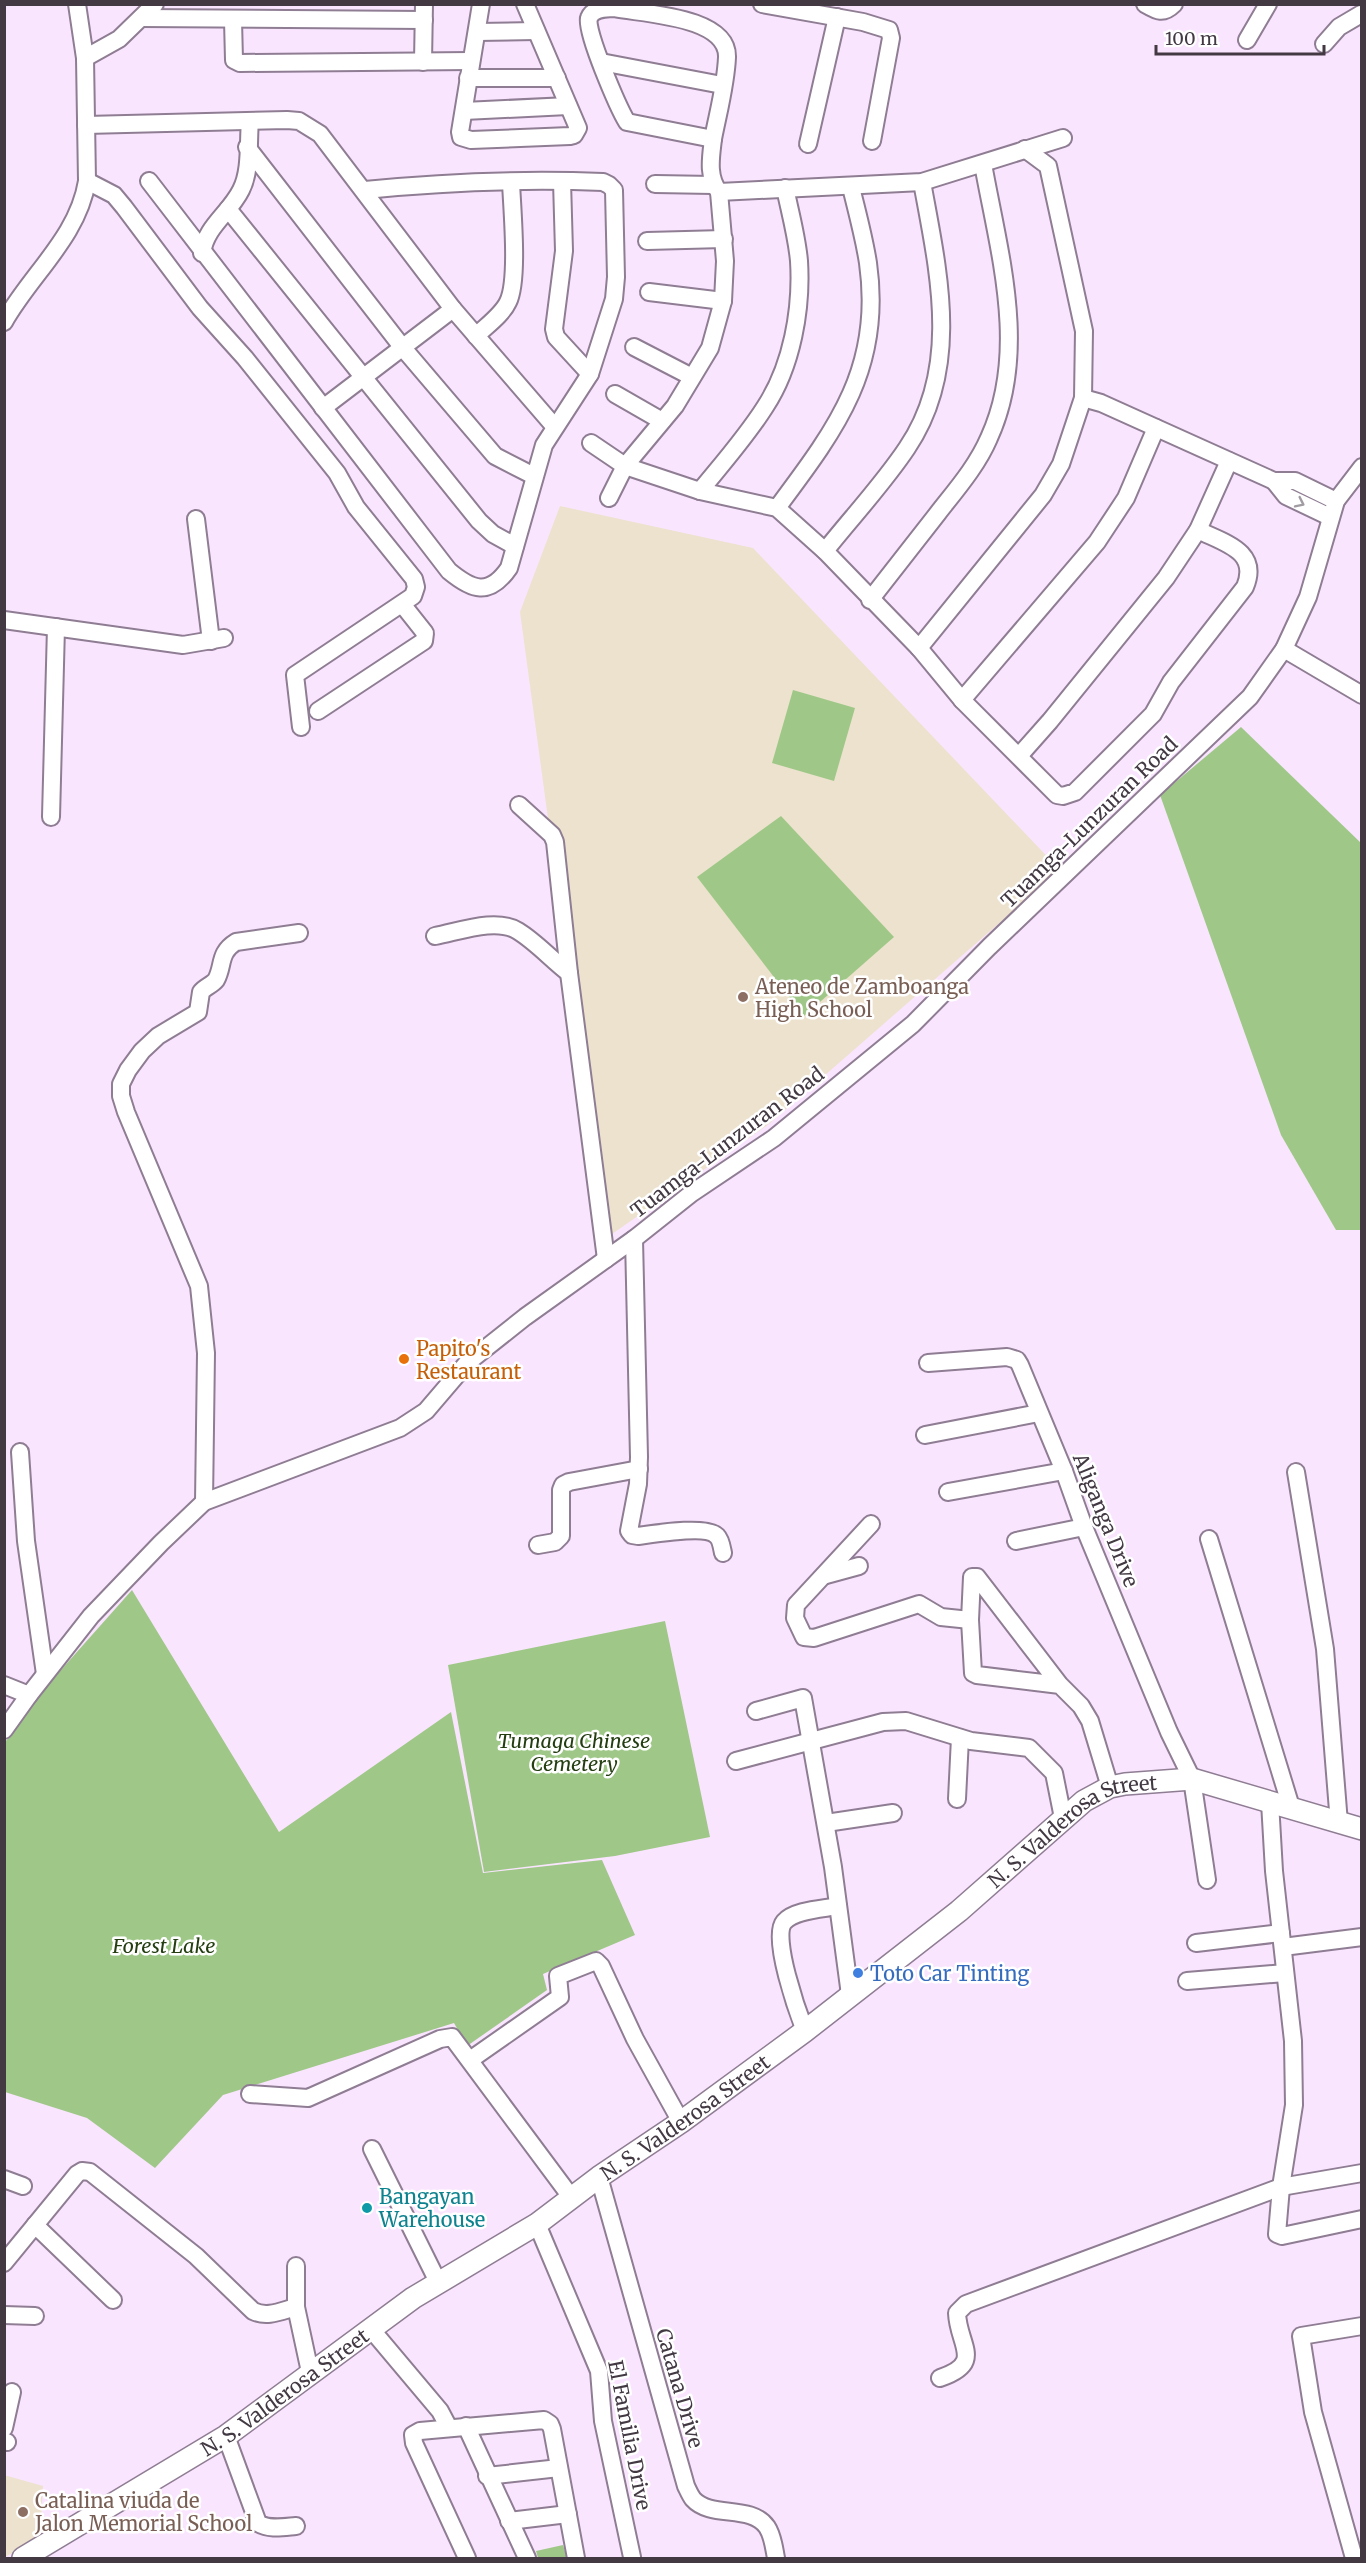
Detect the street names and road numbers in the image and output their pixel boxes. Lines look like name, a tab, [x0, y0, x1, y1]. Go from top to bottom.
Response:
street label: Tuamga-Lunzuran Road	[996, 731, 1182, 913]
street label: Tuamga-Lunzuran Road	[625, 1061, 829, 1223]
street label: Aliganga Drive	[1067, 1449, 1144, 1591]
street label: N. S. Valderosa Street	[982, 1769, 1158, 1893]
street label: N. S. Valderosa Street	[595, 2049, 774, 2185]
street label: N. S. Valderosa Street	[196, 2323, 373, 2461]
street label: Catana Drive	[651, 2325, 709, 2451]
street label: El Familia Drive	[603, 2358, 657, 2512]

